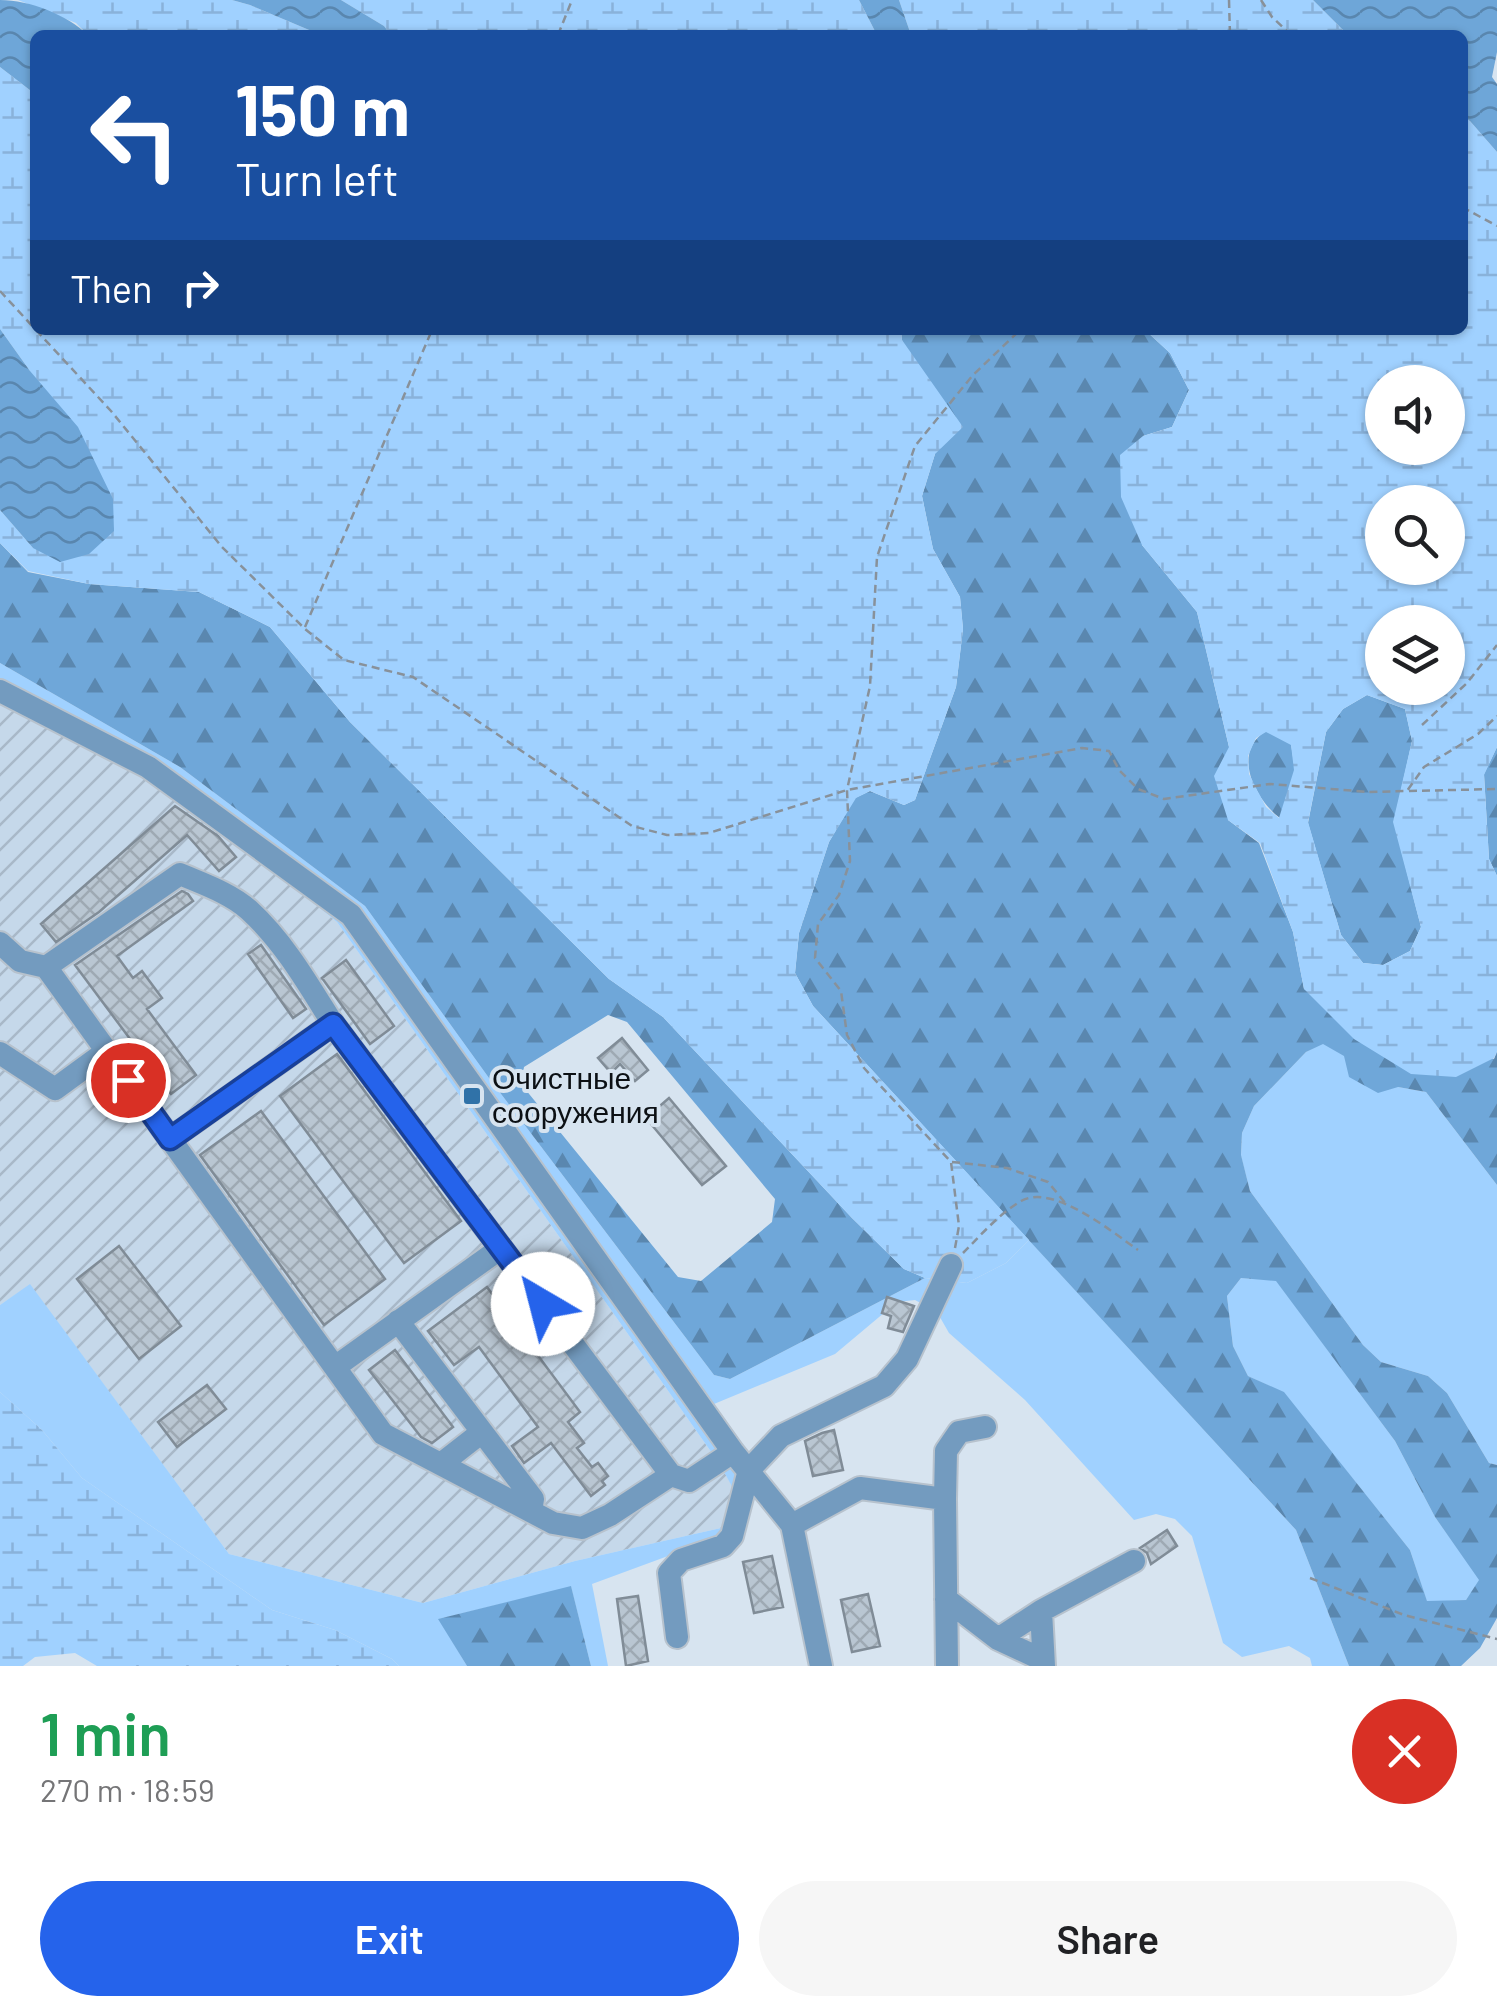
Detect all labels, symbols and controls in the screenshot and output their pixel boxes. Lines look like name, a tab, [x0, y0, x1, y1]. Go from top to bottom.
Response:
text: 150 m	[235, 66, 410, 150]
icon: left	[70, 70, 200, 200]
text: Turn left	[235, 151, 399, 205]
icon: right	[173, 260, 228, 315]
text: Then	[70, 265, 153, 311]
map controls	[1365, 365, 1465, 705]
button: sound	[1365, 365, 1465, 465]
button: search	[1365, 485, 1465, 585]
button: layers	[1365, 605, 1465, 705]
pin	[86, 1038, 171, 1123]
icon: arrive	[101, 1053, 156, 1108]
place label: Очистные сооружения	[492, 1059, 659, 1129]
marker: Очистные сооружения	[461, 1085, 483, 1107]
position arrow	[491, 1252, 595, 1356]
text: 1 min	[40, 1696, 171, 1768]
button: close	[1352, 1699, 1457, 1804]
text: 270 m · 18:59	[40, 1770, 215, 1808]
button: Exit	[40, 1881, 739, 1996]
button: Share	[759, 1881, 1457, 1996]

